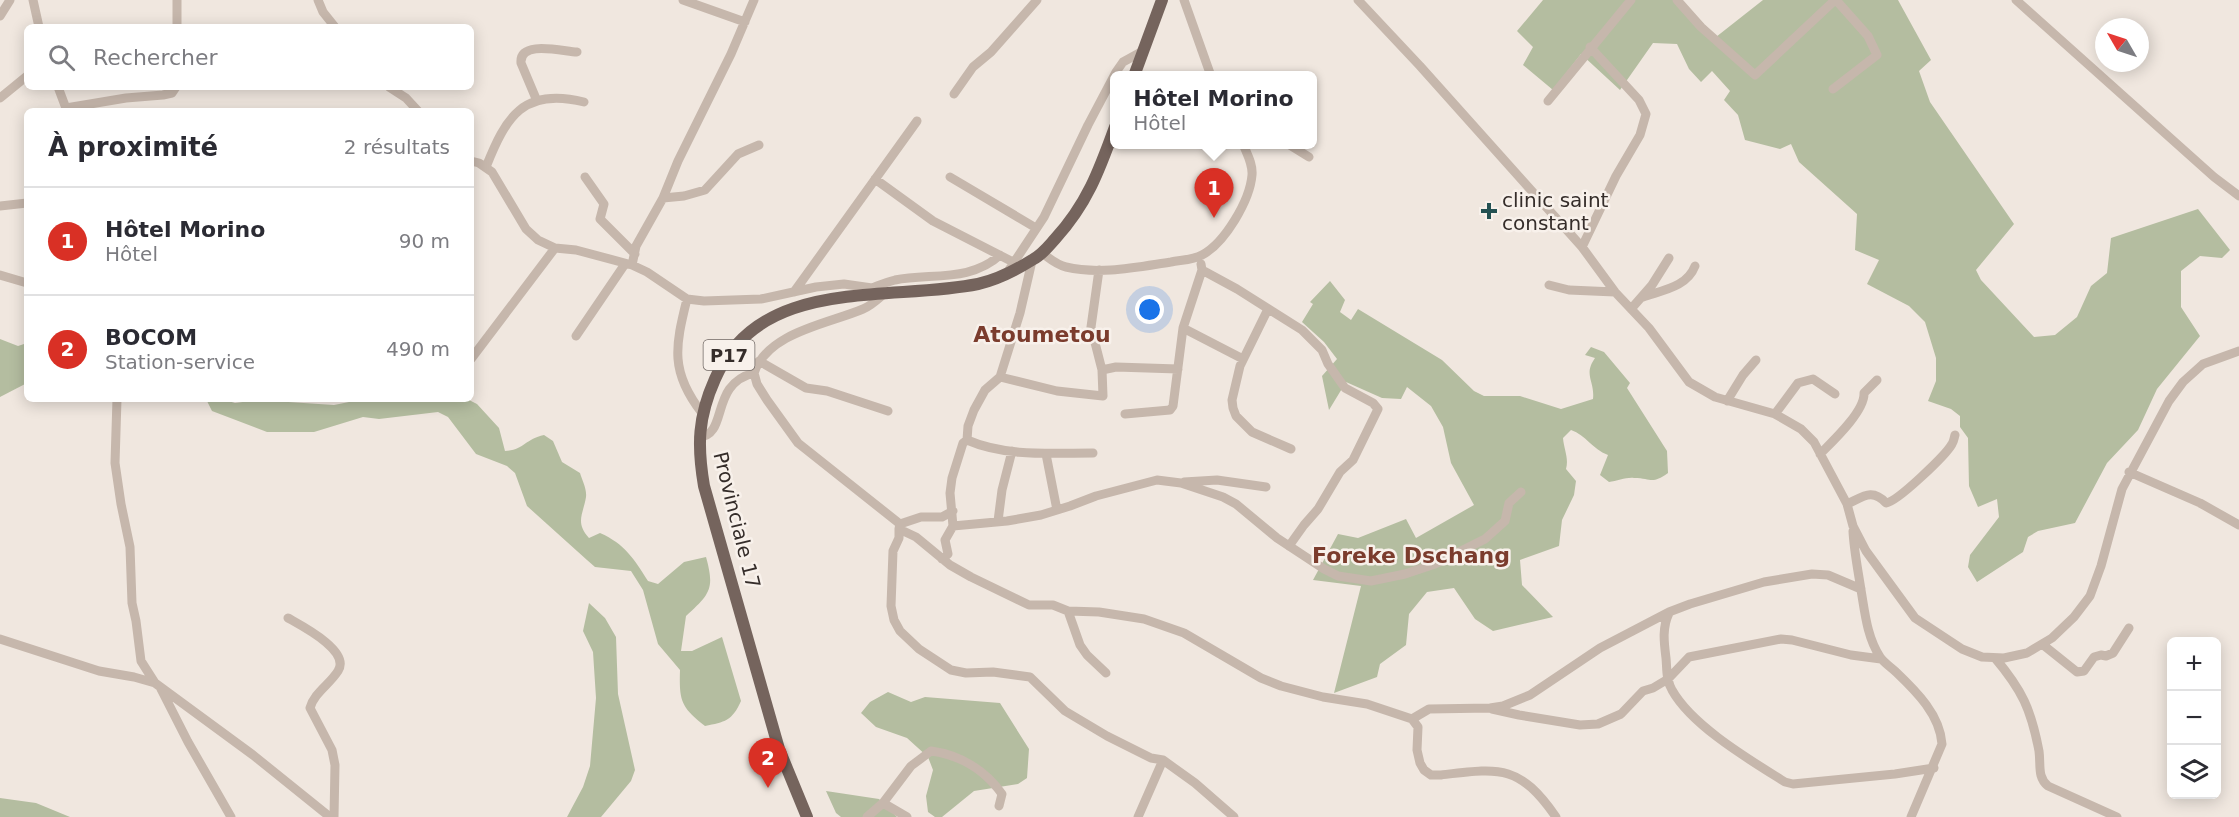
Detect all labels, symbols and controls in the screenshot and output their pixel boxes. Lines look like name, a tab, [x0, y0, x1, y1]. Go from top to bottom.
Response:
north arrow	[2095, 18, 2149, 72]
search box	[24, 24, 474, 90]
icon: search	[45, 41, 78, 74]
text: Rechercher	[93, 45, 218, 70]
popup	[1110, 71, 1317, 149]
text: Hôtel Morino	[1133, 86, 1294, 111]
text: Hôtel	[1133, 111, 1186, 135]
text: À proximité	[48, 132, 218, 162]
text: 2 résultats	[344, 135, 450, 159]
pin: 1	[1194, 168, 1234, 218]
place label: clinic saint constant	[1502, 188, 1609, 235]
marker: clinic saint constant	[1480, 202, 1498, 220]
text: Hôtel Morino	[105, 217, 265, 242]
text: 1	[61, 229, 74, 253]
text: 90 m	[399, 229, 450, 253]
text: Hôtel	[105, 242, 158, 266]
your location	[1135, 295, 1164, 324]
district label: Atoumetou	[973, 322, 1111, 347]
text: BOCOM	[105, 325, 197, 350]
text: 2	[61, 337, 74, 361]
text: 490 m	[386, 337, 450, 361]
road number: P17	[704, 340, 754, 370]
text: Station-service	[105, 350, 255, 374]
street label: Provinciale 17	[708, 449, 766, 591]
district label: Foreke Dschang	[1312, 543, 1510, 568]
map controls	[2167, 637, 2221, 799]
button: +	[2167, 637, 2221, 691]
button: −	[2167, 691, 2221, 745]
pin: 2	[748, 738, 788, 788]
button: layers	[2167, 745, 2221, 799]

